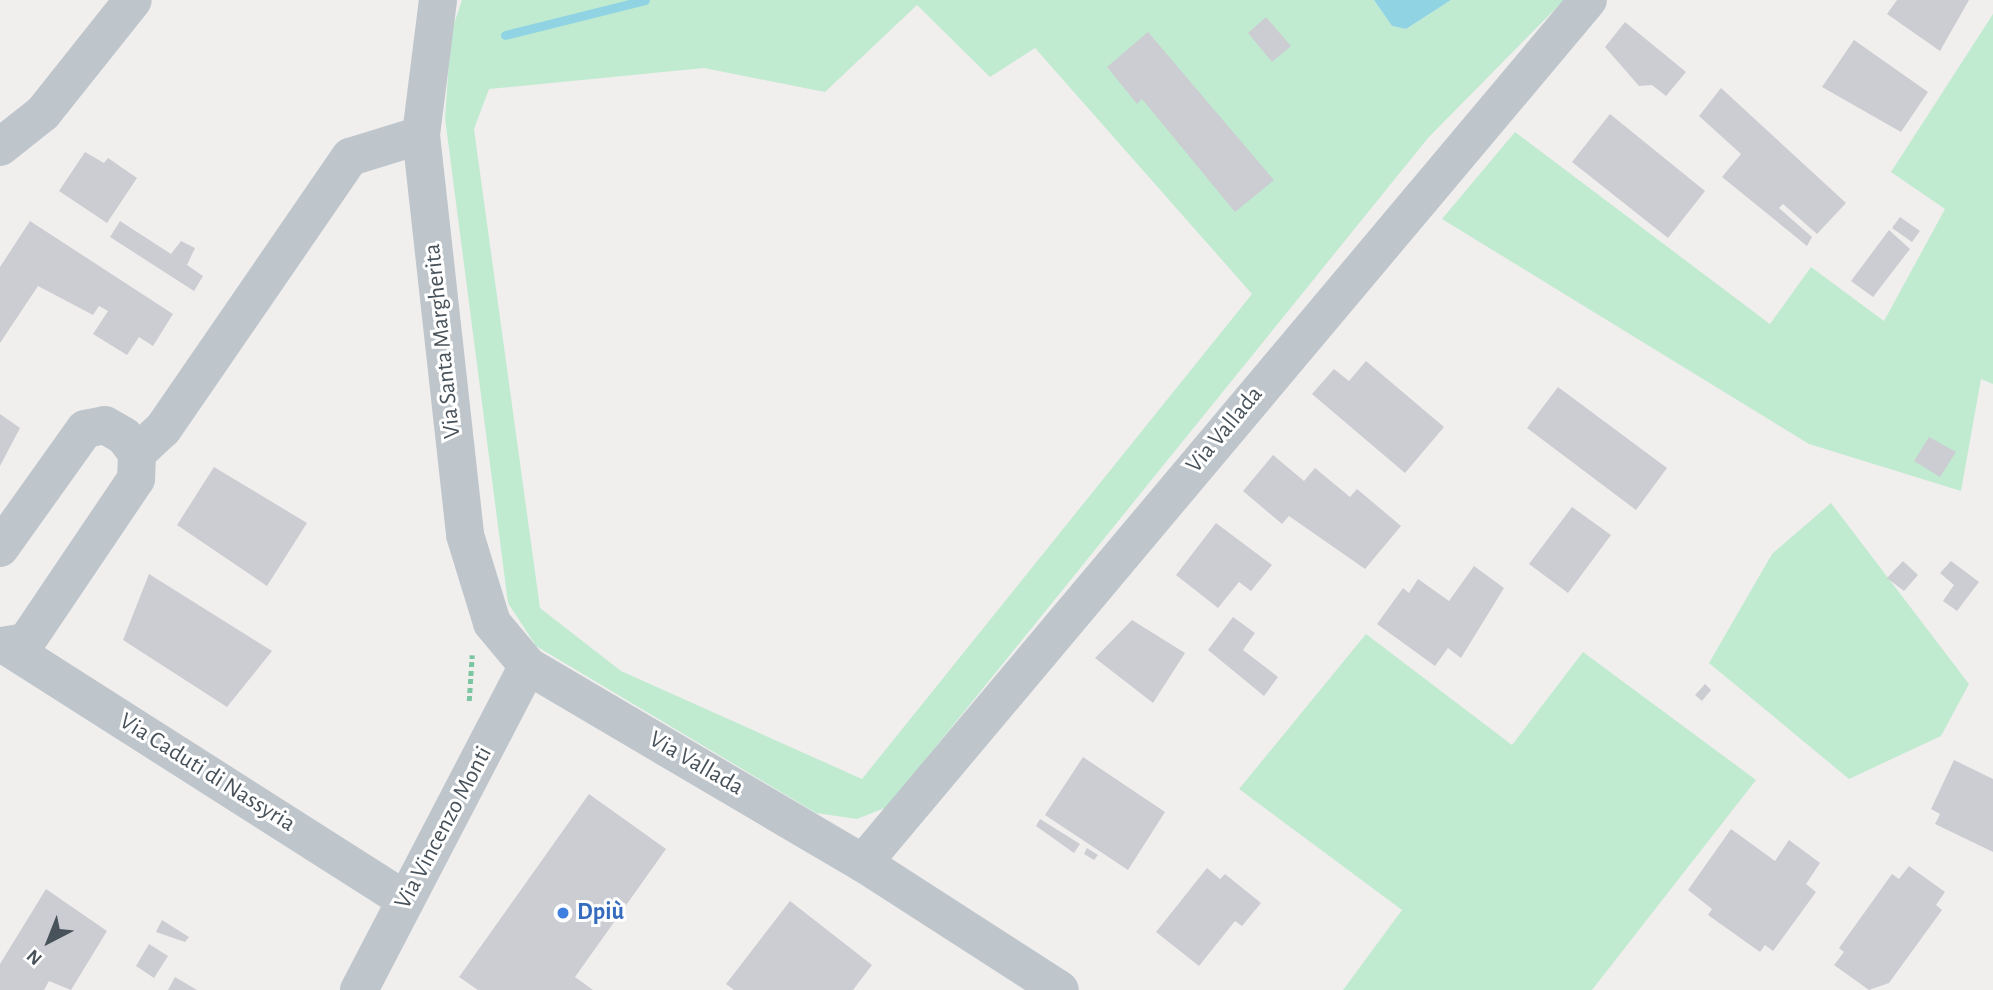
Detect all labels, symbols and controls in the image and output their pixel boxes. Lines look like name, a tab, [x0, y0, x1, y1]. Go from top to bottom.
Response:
street label: Via Santa Margherita	[418, 242, 468, 440]
street label: Via Vallada	[1180, 381, 1270, 479]
street label: Via Caduti di Nassyria	[114, 707, 300, 839]
street label: Via Vallada	[644, 725, 748, 803]
street label: Via Vincenzo Monti	[389, 742, 499, 914]
place label: Dpiù	[577, 899, 624, 927]
marker: Dpiù	[555, 905, 571, 921]
north arrow	[14, 906, 84, 976]
text: N	[23, 945, 46, 968]

